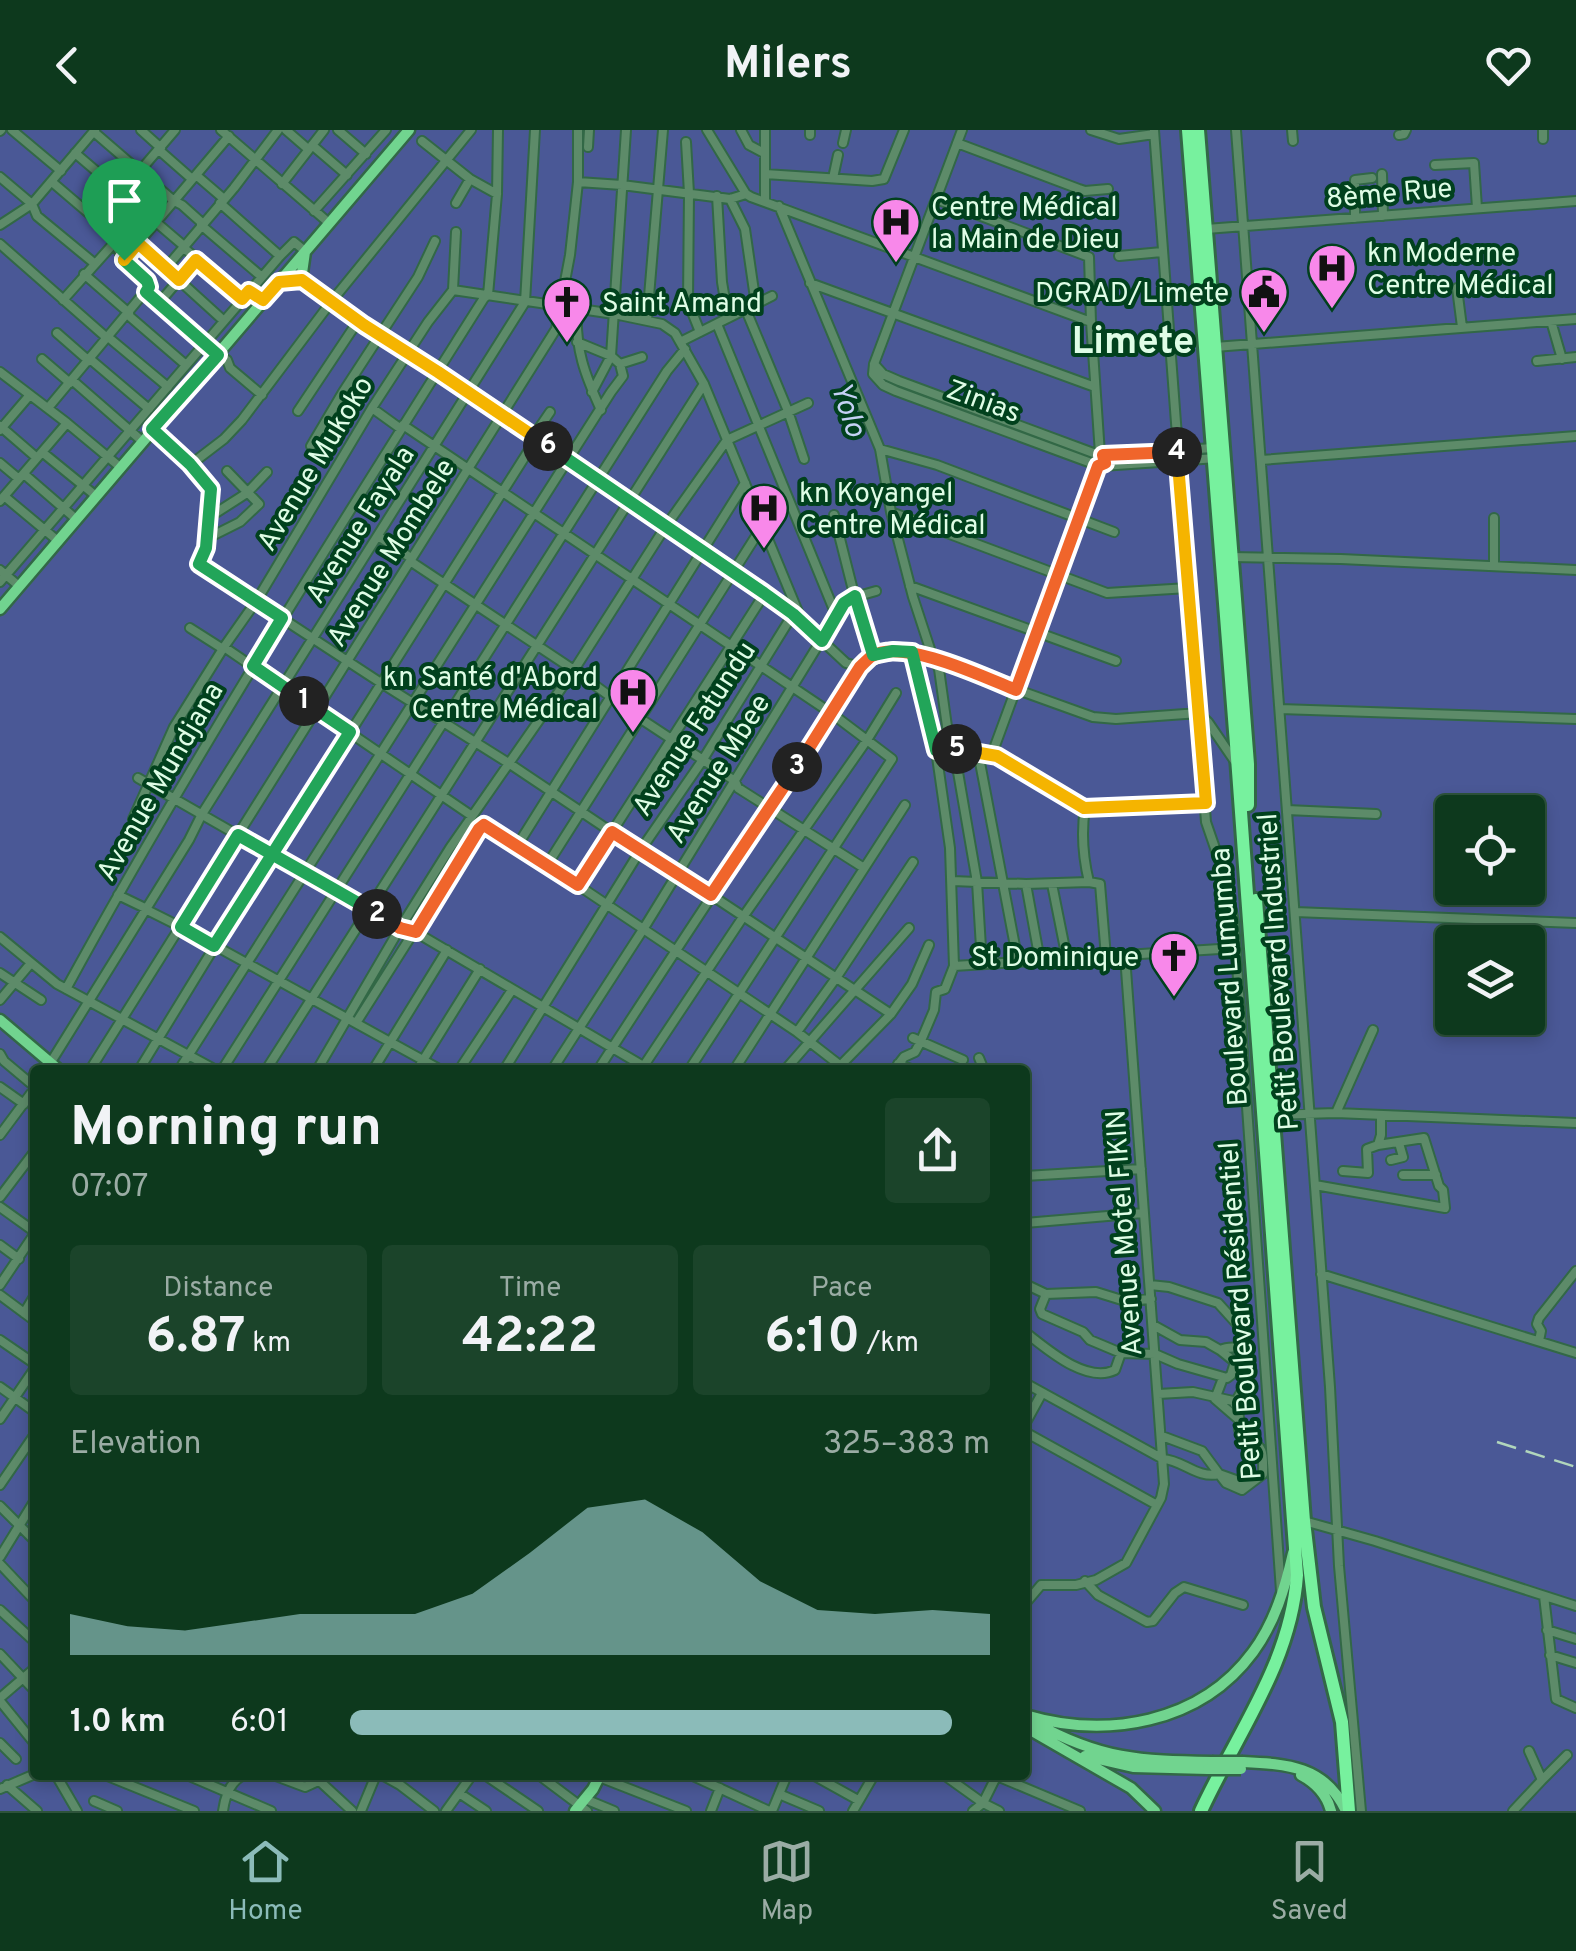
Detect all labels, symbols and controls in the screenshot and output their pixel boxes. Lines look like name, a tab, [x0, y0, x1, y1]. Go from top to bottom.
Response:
text: Milers	[724, 37, 852, 94]
icon: back	[40, 38, 95, 93]
icon: heart	[1481, 38, 1536, 93]
pin	[82, 158, 167, 261]
street label: 8ème Rue	[1325, 172, 1454, 218]
icon: arrive	[97, 173, 152, 228]
place label: Centre Médical la Main de Dieu	[931, 191, 1120, 259]
hospital icon: Centre Médical la Main de Dieu	[870, 196, 922, 264]
place label: kn Moderne Centre Médical	[1367, 237, 1554, 305]
hospital icon: kn Moderne Centre Médical	[1306, 242, 1358, 310]
public building icon: DGRAD/Limete	[1238, 266, 1290, 334]
church icon: Saint Amand	[541, 276, 593, 344]
place label: DGRAD/Limete	[1035, 277, 1229, 313]
place label: Saint Amand	[602, 287, 762, 323]
district label: Limete	[1072, 319, 1194, 368]
street label: Avenue Mukoko	[250, 371, 383, 559]
street label: Zinias	[941, 373, 1025, 433]
water label: Yolo	[820, 378, 873, 442]
pin: 6	[523, 421, 573, 471]
pin: 4	[1152, 427, 1202, 477]
text: 6	[539, 428, 557, 464]
text: 4	[1168, 434, 1186, 470]
street label: Avenue Fayala	[299, 440, 424, 611]
street label: Avenue Mombele	[320, 453, 465, 655]
place label: kn Koyangel Centre Médical	[799, 477, 986, 545]
hospital icon: kn Koyangel Centre Médical	[738, 482, 790, 550]
street label: Avenue Fatundu	[626, 635, 765, 824]
place label: kn Santé d'Abord Centre Médical	[383, 661, 598, 729]
hospital icon: kn Santé d'Abord Centre Médical	[607, 666, 659, 734]
street label: Avenue Mundjana	[90, 676, 233, 889]
pin: 1	[279, 676, 329, 726]
text: 1	[298, 683, 310, 719]
street label: Avenue Mbee	[659, 688, 780, 851]
pin: 5	[932, 724, 982, 774]
text: 5	[948, 731, 966, 767]
pin: 3	[772, 742, 822, 792]
text: 3	[789, 749, 805, 785]
map controls	[1435, 795, 1545, 1035]
button: locate	[1435, 795, 1545, 905]
street label: Petit Boulevard Industriel	[1251, 812, 1309, 1132]
street label: Boulevard Lumumba	[1204, 846, 1258, 1107]
pin: 2	[352, 889, 402, 939]
text: 2	[368, 896, 386, 932]
button: layers	[1435, 925, 1545, 1035]
church icon: St Dominique	[1148, 930, 1200, 998]
place label: St Dominique	[971, 941, 1139, 977]
text: Morning run	[70, 1095, 382, 1165]
button: share	[885, 1098, 990, 1203]
street label: Avenue Motel FIKIN	[1099, 1108, 1153, 1357]
street label: Petit Boulevard Résidentiel	[1212, 1140, 1272, 1481]
text: 07:07	[70, 1168, 149, 1208]
text: Distance	[163, 1271, 273, 1307]
text: Time	[499, 1271, 561, 1307]
text: Pace	[811, 1271, 872, 1307]
text: 6.87	[146, 1307, 246, 1370]
text: 42:22	[462, 1307, 598, 1370]
text: 6:10	[764, 1307, 860, 1370]
text: km	[246, 1326, 291, 1362]
text: /km	[860, 1326, 919, 1362]
text: Elevation	[70, 1425, 202, 1465]
text: 325–383 m	[823, 1425, 990, 1465]
text: 1.0 km	[70, 1703, 166, 1743]
text: 6:01	[230, 1703, 289, 1743]
tab: Home	[228, 1834, 303, 1930]
tab: Map	[759, 1834, 814, 1930]
tab: Saved	[1271, 1834, 1348, 1930]

